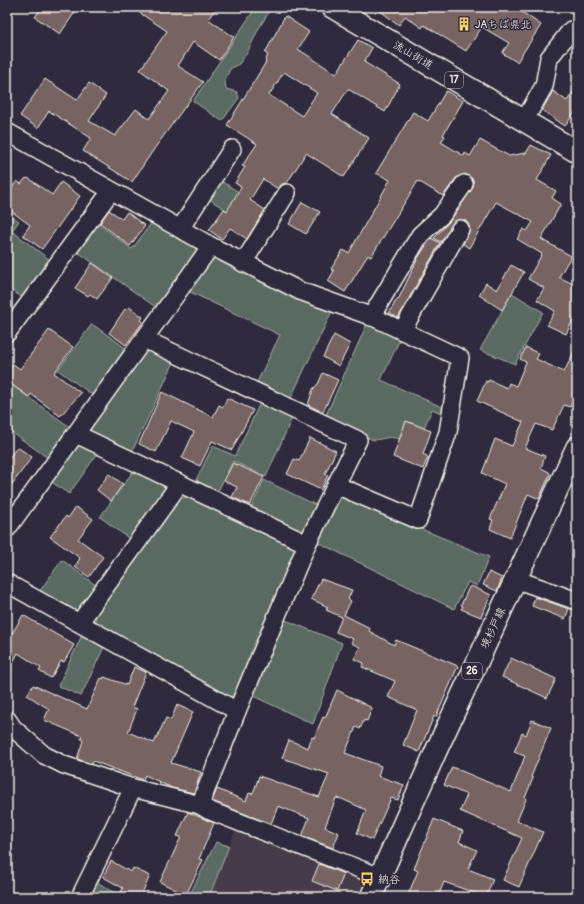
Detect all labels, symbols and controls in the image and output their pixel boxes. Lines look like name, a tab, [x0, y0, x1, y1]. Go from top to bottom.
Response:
building icon: JAちば県北	[456, 16, 472, 32]
place label: JAちば県北	[475, 18, 531, 31]
street label: 流山街道	[391, 38, 435, 72]
road number: 17	[445, 72, 463, 88]
street label: 境杉戸線	[478, 605, 508, 651]
road number: 26	[462, 663, 482, 679]
bus stop icon: 納谷	[359, 871, 375, 887]
place label: 納谷	[378, 873, 400, 886]

